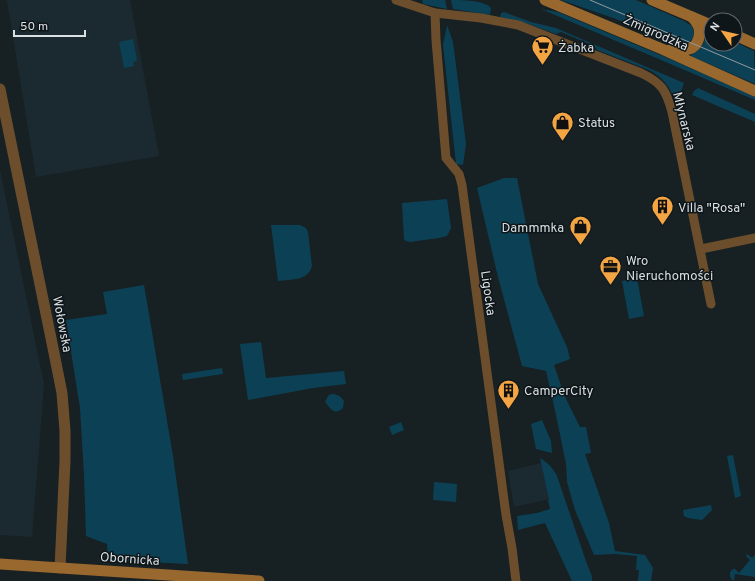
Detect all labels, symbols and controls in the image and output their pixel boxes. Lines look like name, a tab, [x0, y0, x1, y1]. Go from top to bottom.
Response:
street label: Żmigrodzka	[620, 11, 691, 55]
scale bar	[14, 12, 85, 38]
north arrow	[703, 12, 743, 52]
text: 50 m	[20, 19, 48, 35]
text: N	[708, 20, 724, 34]
supermarket icon: Żabka	[530, 34, 556, 67]
place label: Żabka	[558, 39, 594, 57]
street label: Młynarska	[668, 91, 698, 152]
shop icon: Status	[549, 109, 575, 142]
place label: Status	[578, 116, 615, 132]
building icon: Villa "Rosa"	[650, 194, 676, 227]
place label: Villa "Rosa"	[678, 201, 745, 217]
shop icon: Dammmka	[567, 214, 593, 247]
place label: Dammmka	[502, 221, 564, 237]
office icon: Wro Nieruchomości	[597, 254, 623, 287]
place label: Wro Nieruchomości	[626, 254, 713, 285]
street label: Ligocka	[476, 270, 498, 317]
street label: Wołowska	[48, 295, 74, 354]
building icon: CamperCity	[496, 377, 522, 410]
place label: CamperCity	[524, 384, 593, 400]
street label: Obornicka	[100, 550, 160, 570]

